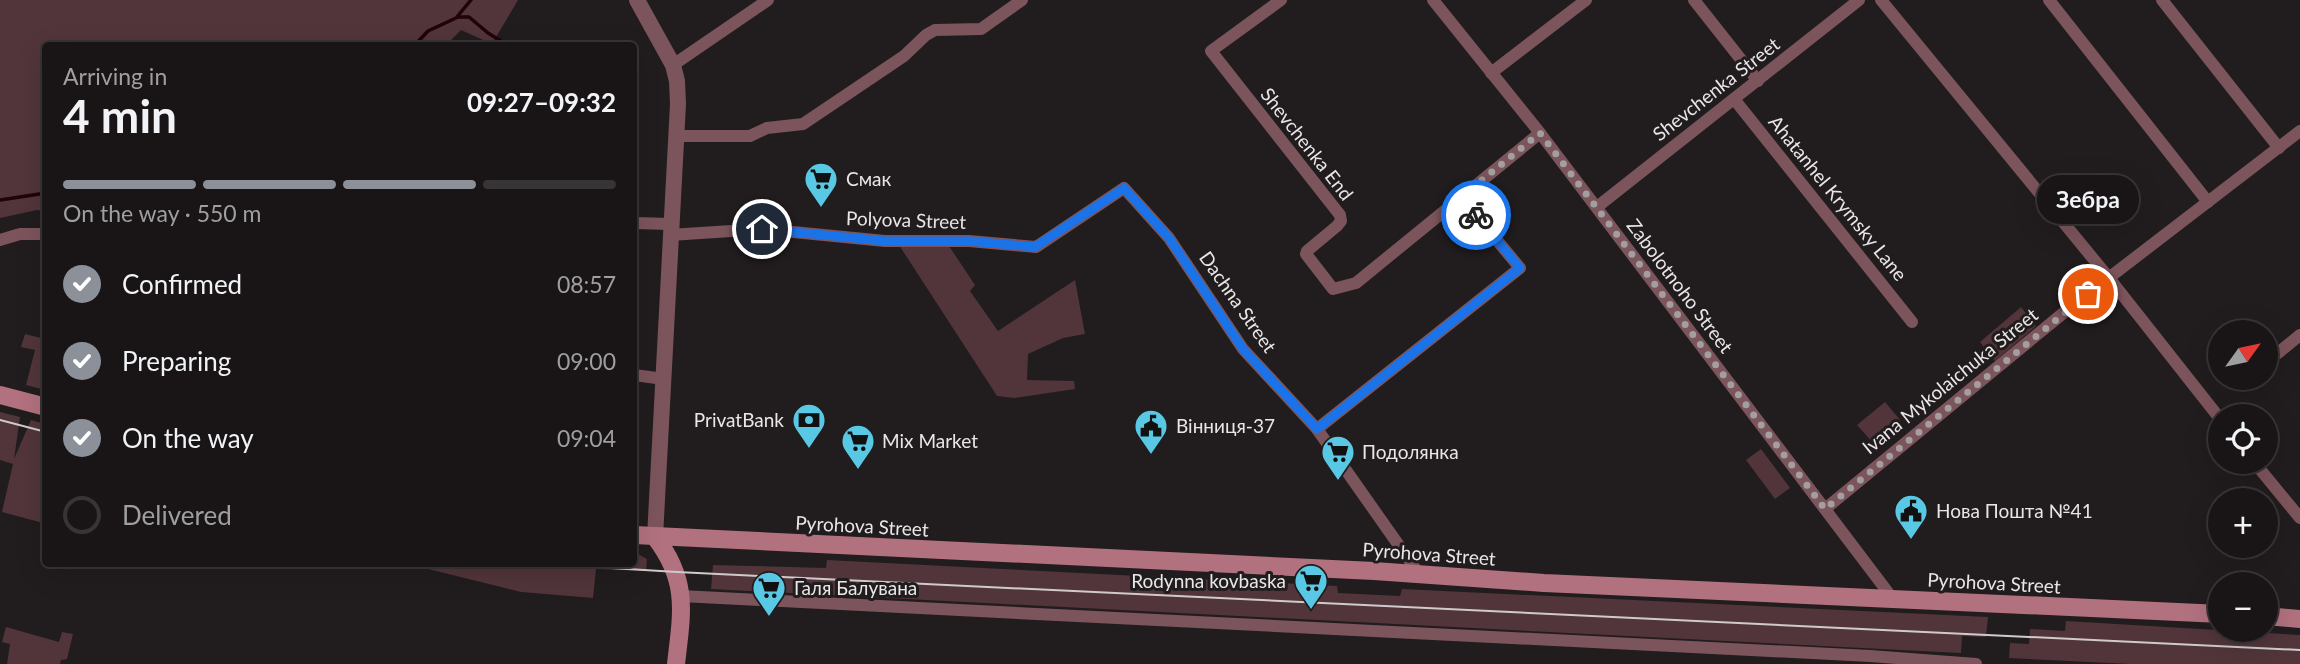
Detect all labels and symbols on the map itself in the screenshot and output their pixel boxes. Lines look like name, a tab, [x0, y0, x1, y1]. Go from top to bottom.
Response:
street label: Shevchenka Street	[1648, 32, 1784, 145]
street label: Shevchenka End	[1256, 83, 1358, 204]
street label: Ahatanhel Krymsky Lane	[1764, 110, 1912, 285]
supermarket icon: Смак	[802, 160, 840, 209]
place label: Смак	[846, 167, 891, 190]
callout: Зебра	[2037, 175, 2139, 224]
courier	[1441, 180, 1511, 250]
pin	[732, 199, 792, 259]
street label: Polyova Street	[846, 206, 967, 233]
street label: Zabolotnoho Street	[1623, 214, 1738, 357]
street label: Dachna Street	[1195, 247, 1282, 357]
pin	[2058, 264, 2118, 324]
street label: Ivana Mykolaichuka Street	[1857, 303, 2042, 458]
north arrow	[2208, 320, 2278, 390]
bank icon: PrivatBank	[790, 401, 828, 450]
public building icon: Вінниця-37	[1132, 407, 1170, 456]
place label: PrivatBank	[694, 408, 784, 431]
place label: Вінниця-37	[1176, 414, 1275, 437]
supermarket icon: Mix Market	[839, 422, 877, 471]
place label: Mix Market	[882, 429, 978, 452]
supermarket icon: Подолянка	[1319, 433, 1357, 482]
place label: Подолянка	[1362, 440, 1459, 463]
public building icon: Нова Пошта №41	[1892, 492, 1930, 541]
place label: Нова Пошта №41	[1936, 499, 2093, 522]
street label: Pyrohova Street	[795, 511, 929, 540]
street label: Pyrohova Street	[1362, 537, 1497, 570]
supermarket icon: Rodynna kovbaska	[1292, 562, 1330, 611]
street label: Pyrohova Street	[1927, 568, 2061, 597]
supermarket icon: Галя Балувана	[750, 569, 788, 618]
place label: Rodynna kovbaska	[1131, 569, 1286, 592]
place label: Галя Балувана	[794, 576, 917, 599]

